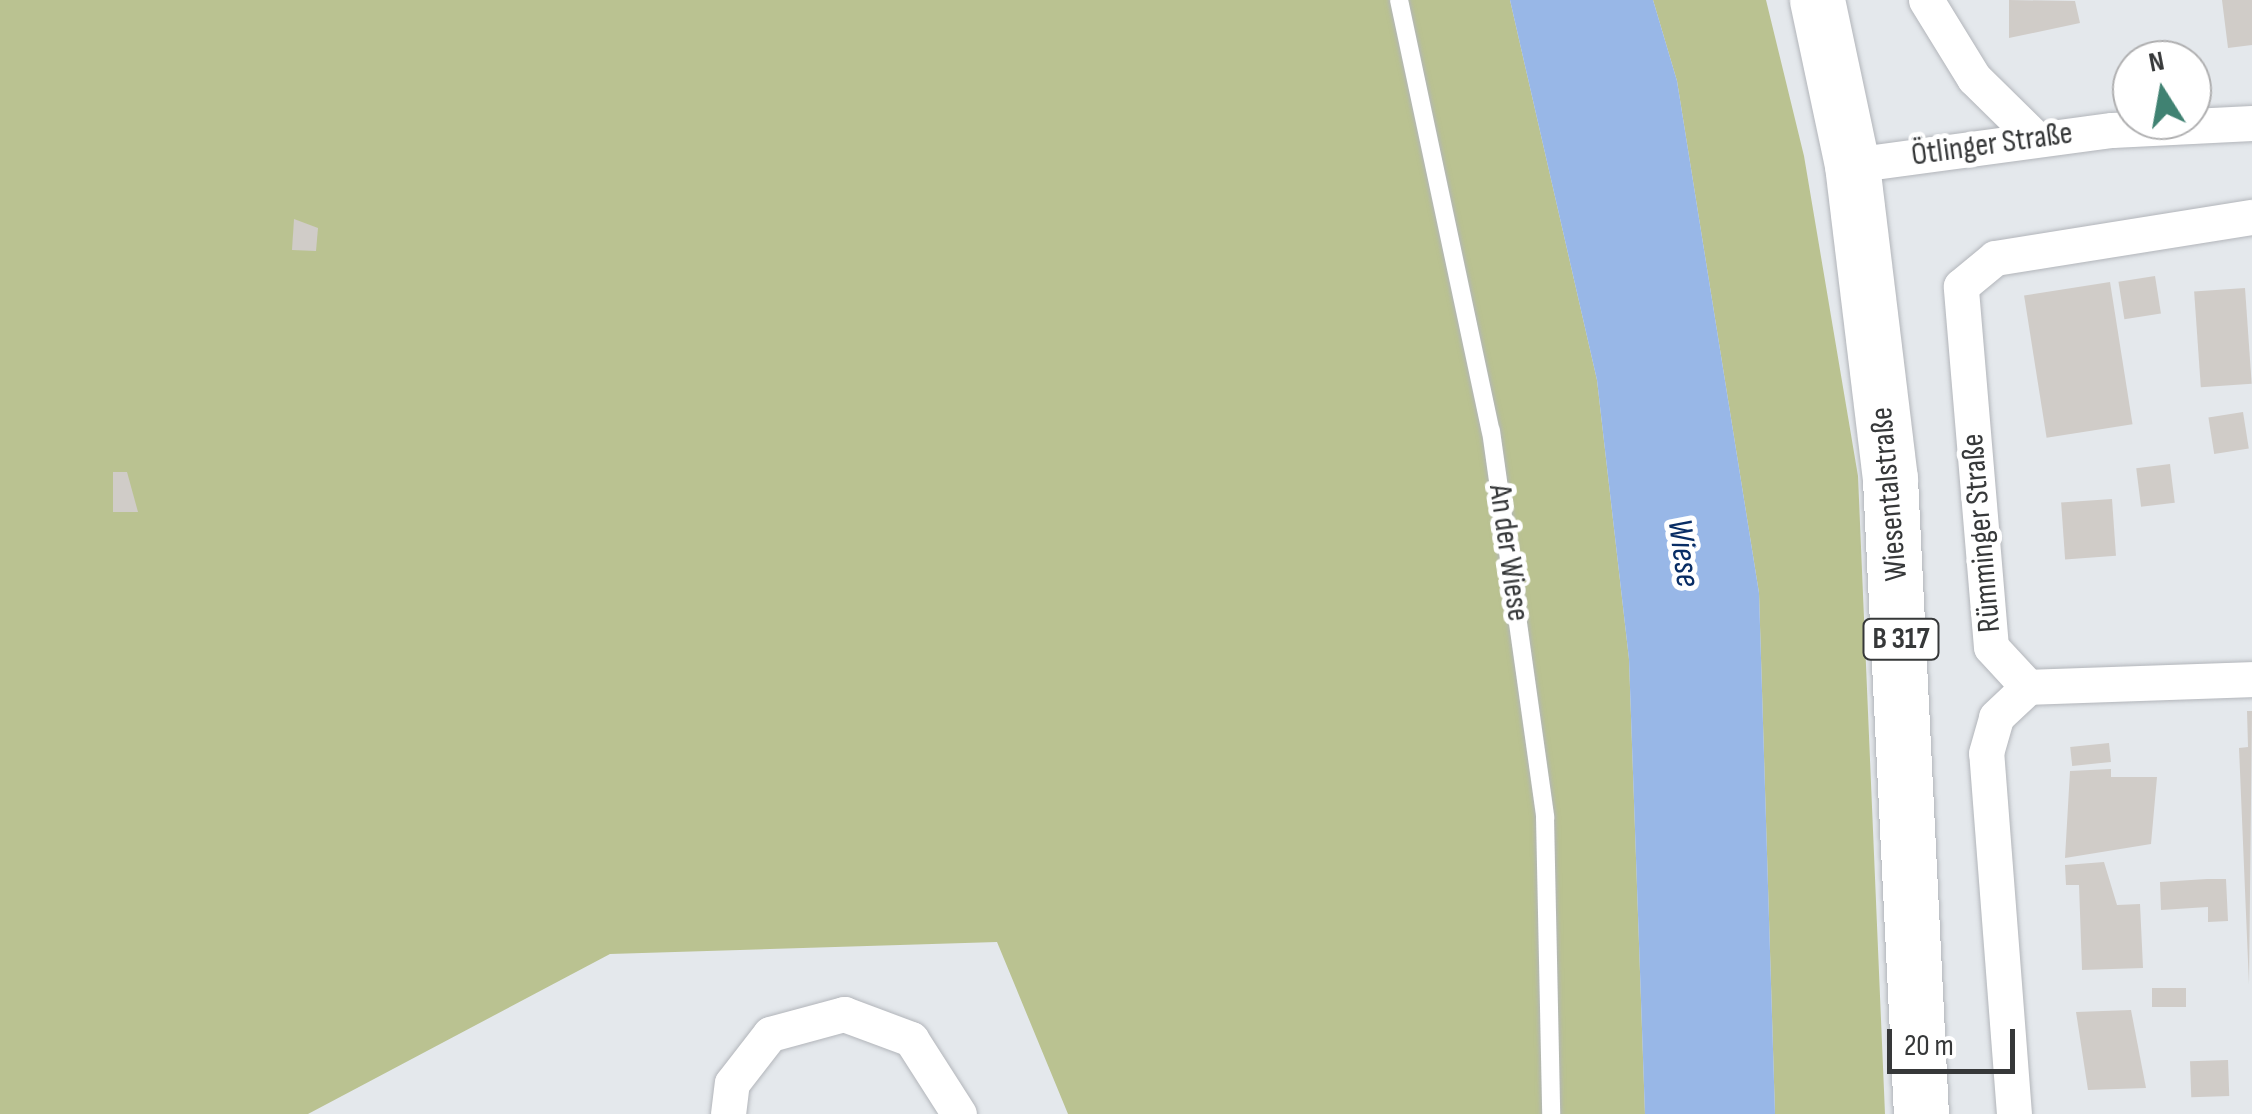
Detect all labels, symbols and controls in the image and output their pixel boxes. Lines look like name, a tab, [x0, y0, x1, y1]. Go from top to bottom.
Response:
north arrow	[2112, 40, 2212, 140]
text: N	[2146, 44, 2167, 80]
street label: Ötlinger Straße	[1909, 115, 2075, 175]
street label: Wiesentalstraße	[1863, 405, 1917, 583]
street label: Rümminger Straße	[1954, 432, 2010, 634]
street label: An der Wiese	[1479, 482, 1537, 624]
water label: Wiese	[1657, 516, 1709, 590]
road number: B 317	[1861, 614, 1941, 664]
scale bar	[1892, 1009, 2020, 1071]
text: 20 m	[1904, 1028, 1954, 1064]

